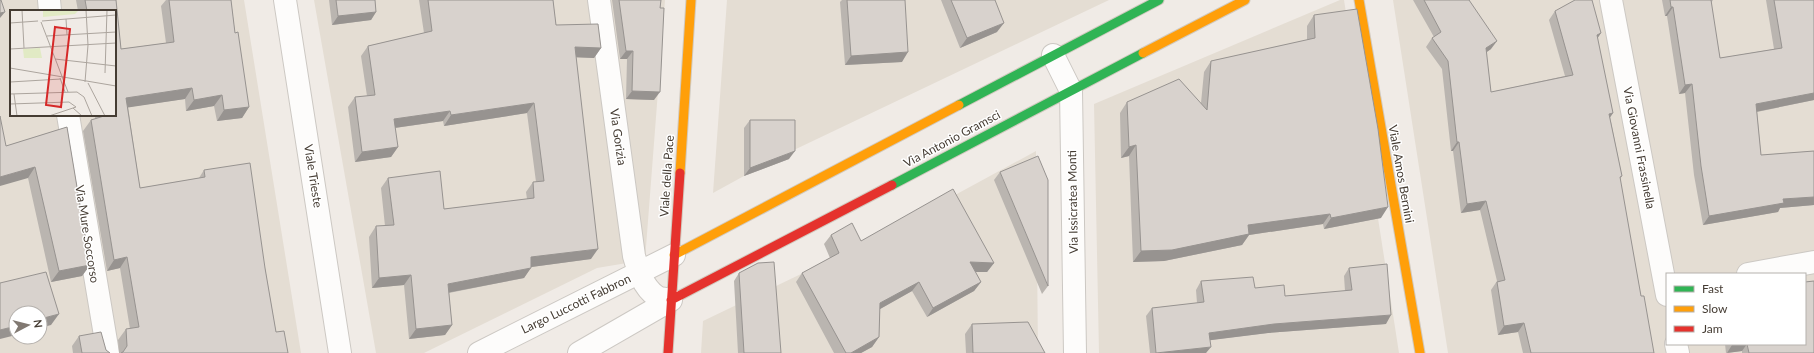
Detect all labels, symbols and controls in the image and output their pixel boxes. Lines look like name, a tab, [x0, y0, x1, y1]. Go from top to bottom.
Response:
inset map	[10, 10, 116, 116]
street label: Via Giovanni Frassinella	[1620, 86, 1659, 210]
street label: Via Antonio Gramsci	[901, 107, 1003, 170]
street label: Via Gorizia	[607, 108, 630, 166]
street label: Viale Amos Bernini	[1385, 124, 1418, 224]
street label: Viale della Pace	[656, 135, 677, 217]
street label: Viale Trieste	[301, 143, 326, 209]
street label: Via Issicratea Monti	[1064, 150, 1081, 254]
street label: Via Mure Soccorso	[72, 184, 103, 284]
street label: Largo Luccotti Fabbron	[519, 271, 633, 337]
legend	[1666, 273, 1806, 345]
text: Fast	[1702, 281, 1724, 296]
text: Slow	[1702, 301, 1728, 316]
north arrow	[8, 305, 48, 345]
text: N	[31, 319, 45, 329]
text: Jam	[1702, 321, 1723, 336]

